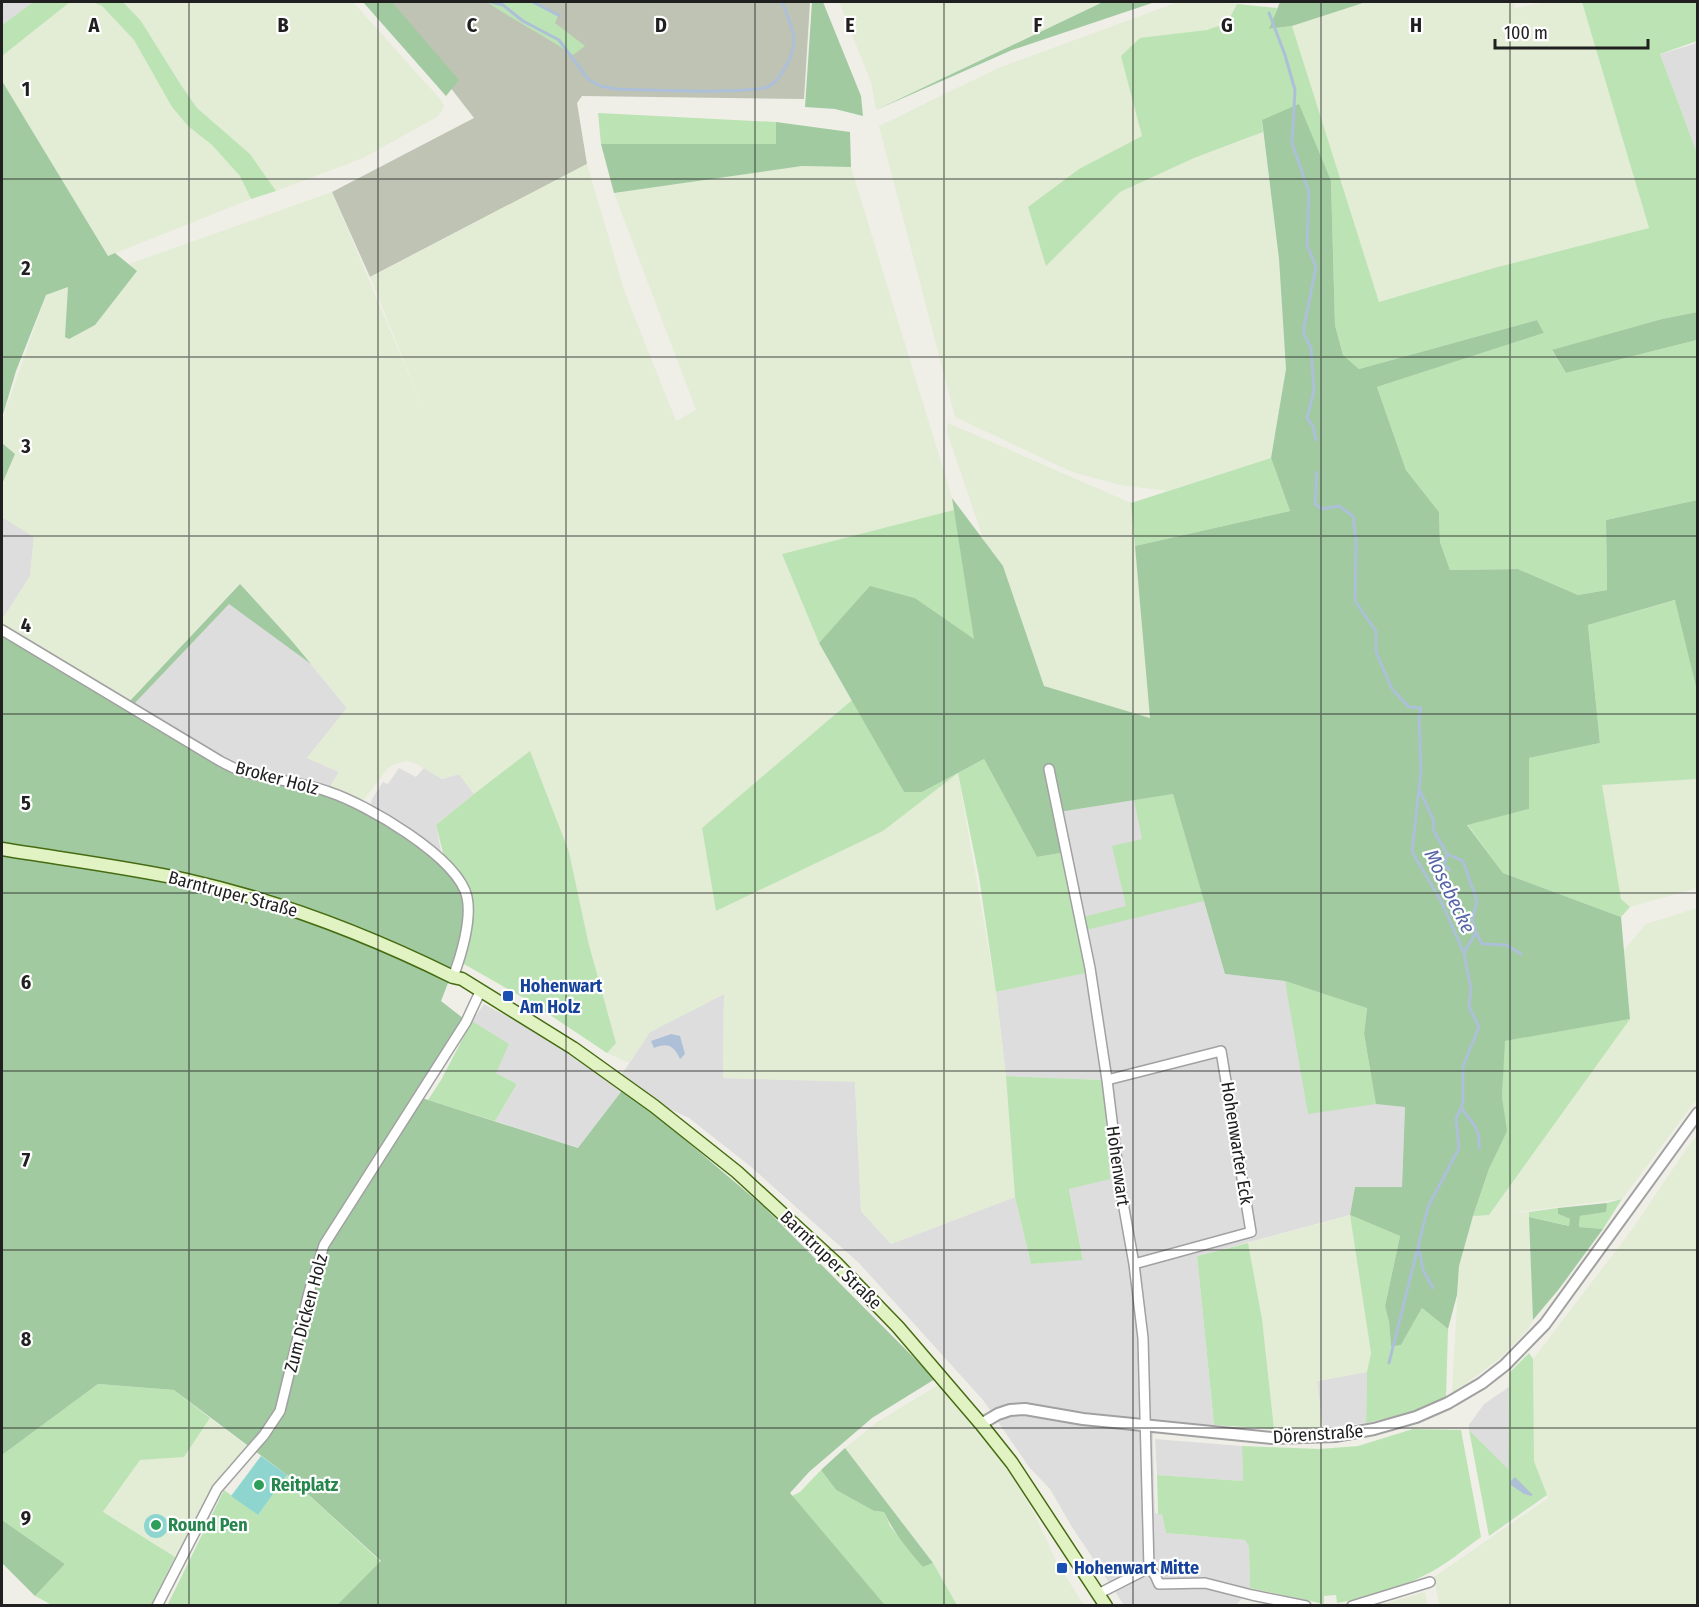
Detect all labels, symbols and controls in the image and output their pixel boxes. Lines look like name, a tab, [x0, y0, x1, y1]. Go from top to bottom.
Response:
scale bar	[1495, 12, 1648, 50]
text: A	[88, 13, 101, 37]
text: B	[277, 13, 289, 37]
text: C	[467, 13, 478, 37]
text: D	[655, 13, 667, 37]
text: E	[845, 13, 855, 37]
text: F	[1034, 13, 1043, 37]
text: G	[1221, 13, 1233, 37]
text: H	[1410, 13, 1422, 37]
text: 100 m	[1504, 22, 1548, 44]
text: 1	[22, 77, 30, 101]
text: 2	[20, 256, 31, 280]
text: 3	[20, 434, 31, 458]
text: 4	[21, 613, 31, 637]
street label: Broker Holz	[233, 756, 321, 800]
text: 5	[21, 791, 31, 815]
water label: Mosebecke	[1419, 845, 1481, 937]
street label: Barntruper Straße	[166, 866, 300, 922]
text: 6	[21, 970, 31, 994]
place label: Hohenwart Am Holz	[519, 975, 603, 1018]
marker: Hohenwart Am Holz	[501, 989, 515, 1003]
street label: Hohenwarter Eck	[1216, 1080, 1258, 1207]
street label: Hohenwart	[1101, 1124, 1135, 1208]
text: 7	[22, 1148, 31, 1172]
street label: Barntruper Straße	[776, 1206, 887, 1314]
street label: Zum Dicken Holz	[280, 1251, 332, 1375]
text: 8	[21, 1327, 32, 1351]
street label: Dörenstraße	[1272, 1420, 1364, 1448]
place label: Reitplatz	[271, 1474, 339, 1496]
marker: Reitplatz	[252, 1478, 266, 1492]
text: 9	[21, 1506, 31, 1530]
place label: Round Pen	[168, 1514, 248, 1536]
marker: Round Pen	[149, 1518, 163, 1532]
place label: Hohenwart Mitte	[1074, 1557, 1199, 1579]
marker: Hohenwart Mitte	[1055, 1561, 1069, 1575]

